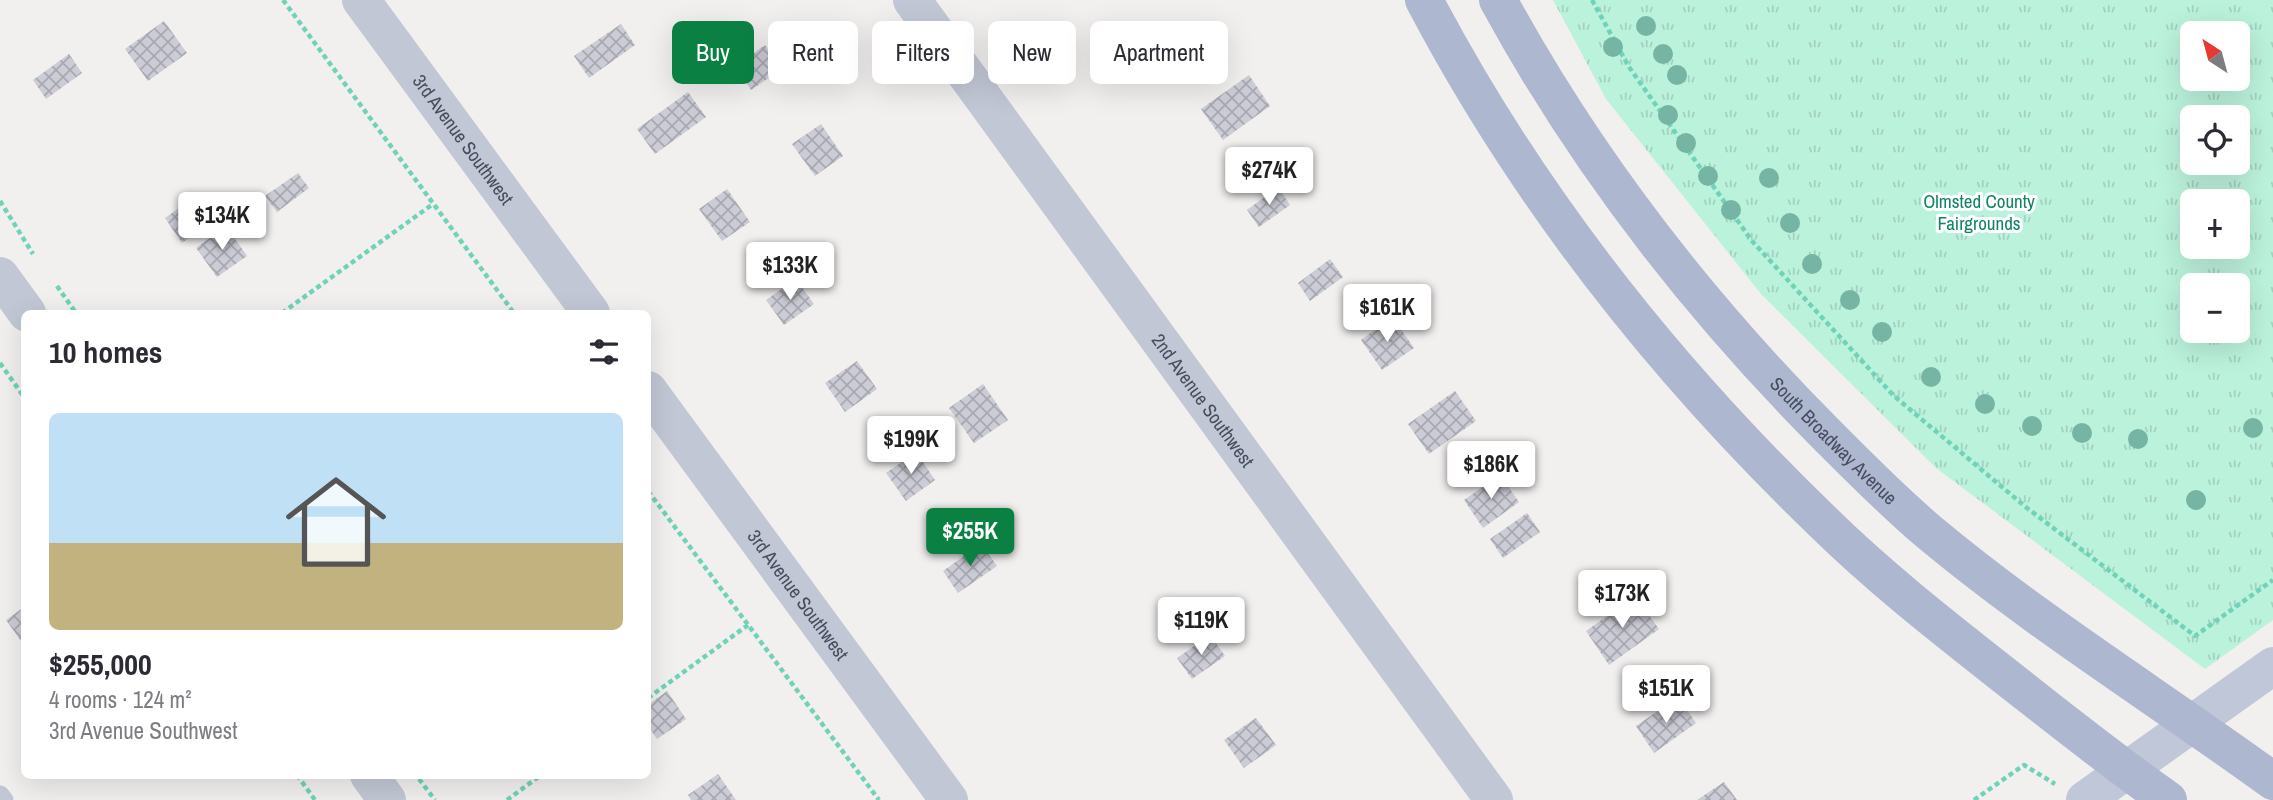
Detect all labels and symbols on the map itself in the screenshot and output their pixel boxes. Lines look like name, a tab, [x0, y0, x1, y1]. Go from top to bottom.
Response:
north arrow	[2180, 21, 2250, 91]
street label: 3rd Avenue Southwest	[407, 69, 520, 210]
pin: $274K	[1220, 148, 1318, 207]
park label: Olmsted County Fairgrounds	[1923, 188, 2035, 236]
pin: $134K	[173, 192, 271, 252]
pin: $133K	[741, 243, 839, 302]
pin: $161K	[1338, 284, 1436, 344]
street label: 2nd Avenue Southwest	[1146, 328, 1261, 473]
street label: South Broadway Avenue	[1764, 371, 1903, 510]
pin: $199K	[862, 416, 960, 476]
pin: $186K	[1442, 442, 1540, 501]
pin: $255K	[921, 508, 1019, 568]
street label: 3rd Avenue Southwest	[742, 524, 855, 666]
pin: $173K	[1573, 570, 1671, 630]
pin: $119K	[1152, 598, 1250, 657]
pin: $151K	[1617, 666, 1715, 725]

